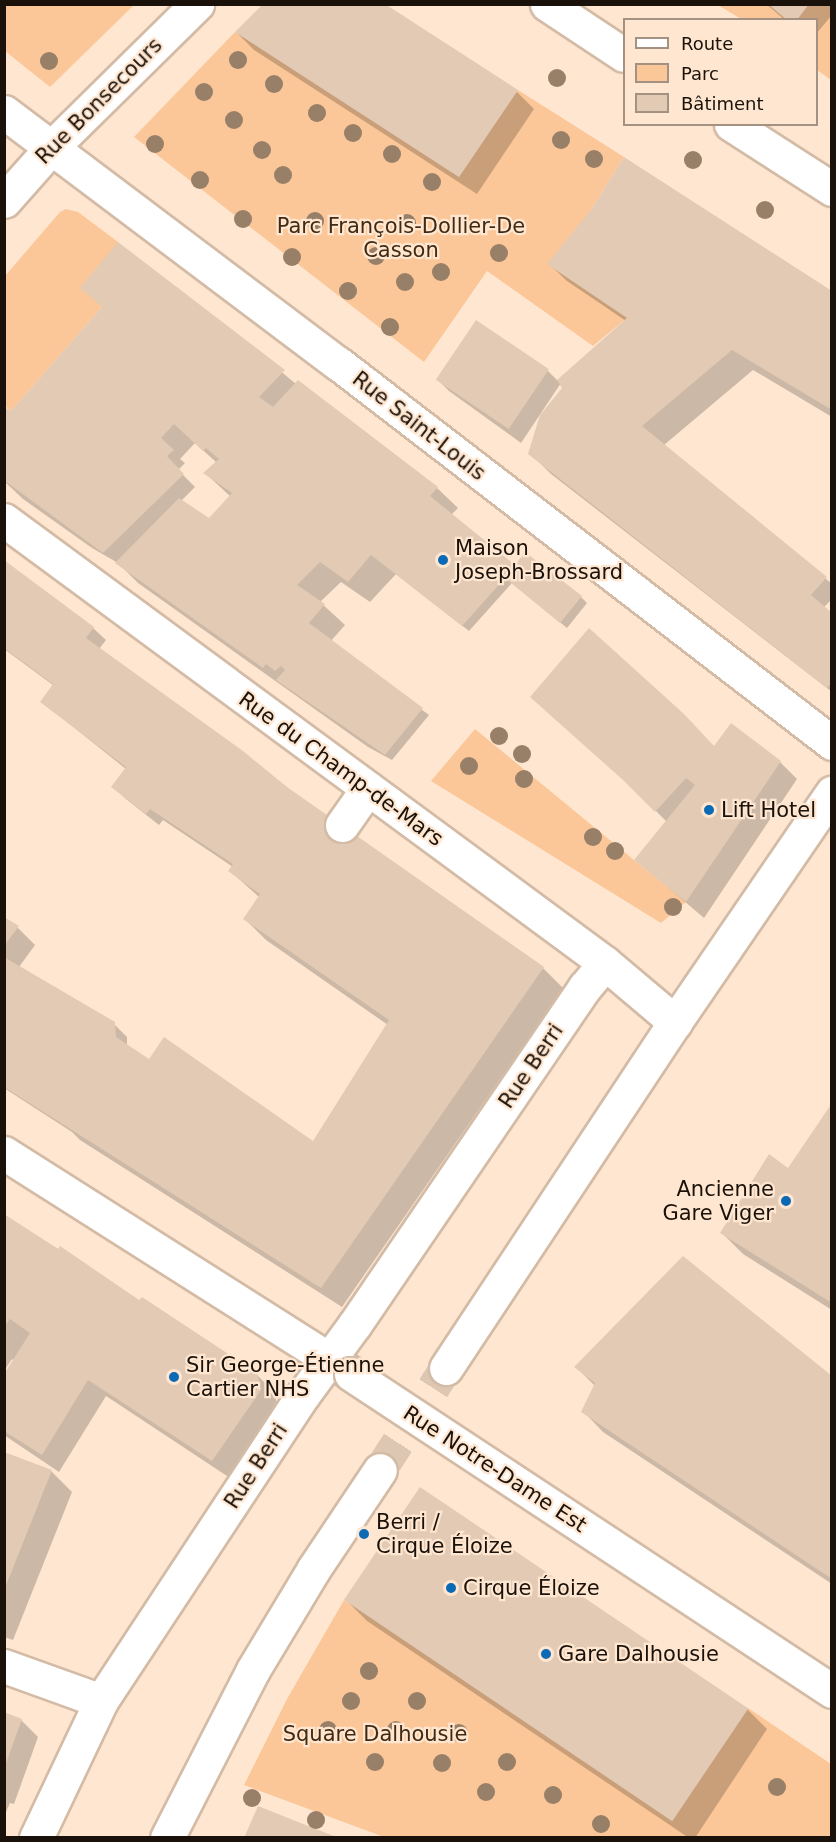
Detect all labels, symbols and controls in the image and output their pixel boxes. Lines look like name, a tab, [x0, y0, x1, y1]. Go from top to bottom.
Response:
legend	[623, 18, 818, 126]
street label: Rue Bonsecours	[31, 33, 167, 169]
text: Route	[681, 33, 733, 54]
text: Parc	[681, 63, 719, 84]
text: Bâtiment	[681, 93, 764, 114]
park label: Parc François-Dollier-De Casson	[277, 213, 525, 263]
street label: Rue Saint-Louis	[347, 366, 491, 486]
place label: Maison Joseph-Brossard	[455, 535, 623, 585]
marker: Maison Joseph-Brossard	[436, 553, 450, 567]
street label: Rue du Champ-de-Mars	[234, 686, 448, 852]
place label: Lift Hotel	[721, 797, 816, 823]
marker: Lift Hotel	[702, 803, 716, 817]
street label: Rue Berri	[494, 1019, 568, 1113]
place label: Ancienne Gare Viger	[662, 1176, 774, 1226]
marker: Ancienne Gare Viger	[779, 1194, 793, 1208]
place label: Sir George-Étienne Cartier NHS	[186, 1352, 384, 1402]
marker: Sir George-Étienne Cartier NHS	[167, 1370, 181, 1384]
street label: Rue Notre-Dame Est	[399, 1400, 591, 1538]
street label: Rue Berri	[219, 1419, 293, 1513]
place label: Berri / Cirque Éloize	[376, 1509, 513, 1559]
marker: Berri / Cirque Éloize	[357, 1527, 371, 1541]
place label: Cirque Éloize	[463, 1575, 600, 1601]
marker: Cirque Éloize	[444, 1581, 458, 1595]
place label: Gare Dalhousie	[558, 1641, 719, 1667]
marker: Gare Dalhousie	[539, 1647, 553, 1661]
park label: Square Dalhousie	[283, 1721, 467, 1747]

